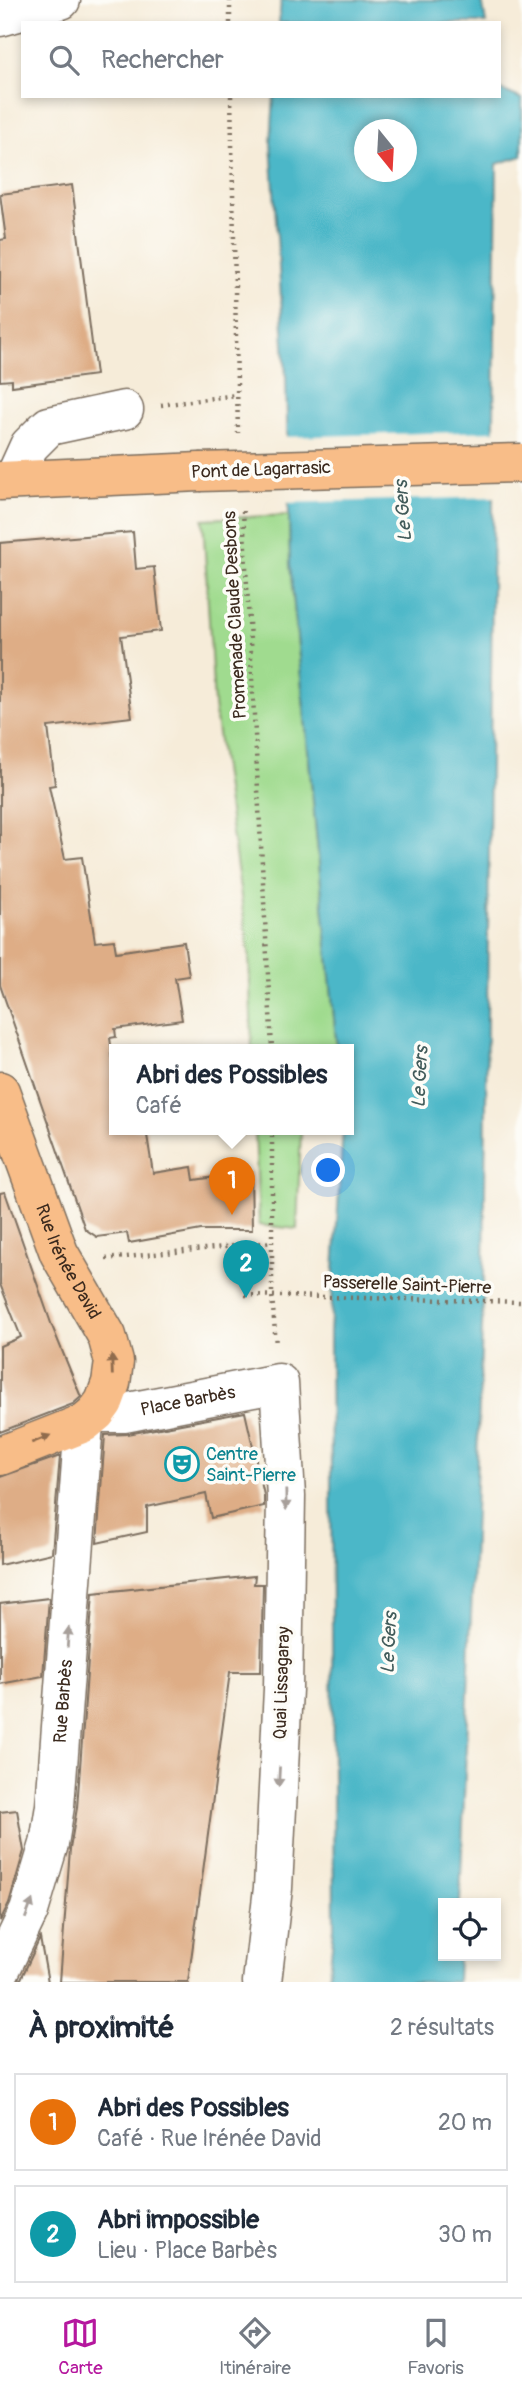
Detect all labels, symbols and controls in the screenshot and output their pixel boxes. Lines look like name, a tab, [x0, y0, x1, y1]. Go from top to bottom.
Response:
search box	[21, 21, 501, 98]
icon: search	[45, 41, 83, 79]
text: Rechercher	[101, 44, 224, 76]
north arrow	[354, 119, 417, 182]
street label: Pont de Lagarrasic	[191, 456, 331, 484]
water label: Le Gers	[389, 477, 417, 542]
street label: Promenade Claude Desbons	[218, 510, 252, 720]
water label: Le Gers	[406, 1043, 434, 1108]
popup	[109, 1044, 354, 1135]
text: Abri des Possibles	[136, 1059, 327, 1091]
text: Café	[136, 1091, 182, 1120]
your location	[311, 1153, 345, 1187]
pin: 1	[209, 1157, 255, 1215]
street label: Rue Irénée David	[31, 1201, 106, 1323]
pin: 2	[223, 1240, 269, 1298]
street label: Passerelle Saint-Pierre	[322, 1271, 492, 1299]
one-way arrow	[106, 1354, 117, 1376]
street label: Place Barbès	[138, 1380, 237, 1421]
one-way arrow	[31, 1433, 52, 1444]
place label: Centre Saint-Pierre	[206, 1443, 296, 1487]
theatre icon: Centre Saint-Pierre	[163, 1445, 201, 1483]
one-way arrow	[280, 1490, 291, 1512]
water label: Le Gers	[375, 1609, 403, 1674]
one-way arrow	[63, 1625, 74, 1647]
street label: Quai Lissagaray	[269, 1626, 295, 1740]
street label: Rue Barbès	[48, 1659, 78, 1744]
one-way arrow	[273, 1766, 284, 1788]
one-way arrow	[24, 1898, 35, 1919]
map controls	[438, 1898, 501, 1961]
button: locate	[438, 1898, 501, 1961]
text: À proximité	[28, 2009, 174, 2046]
text: 2 résultats	[390, 2013, 494, 2042]
text: Abri des Possibles	[97, 2092, 289, 2124]
text: 1	[49, 2108, 58, 2137]
text: 20 m	[438, 2108, 492, 2137]
text: Café · Rue Irénée David	[97, 2124, 321, 2153]
text: Abri impossible	[97, 2204, 259, 2236]
text: 2	[47, 2220, 59, 2249]
text: 30 m	[438, 2220, 492, 2249]
text: Lieu · Place Barbès	[97, 2236, 277, 2265]
tab: Carte	[58, 2314, 103, 2380]
tab: Itinéraire	[219, 2314, 291, 2380]
tab: Favoris	[407, 2314, 464, 2380]

